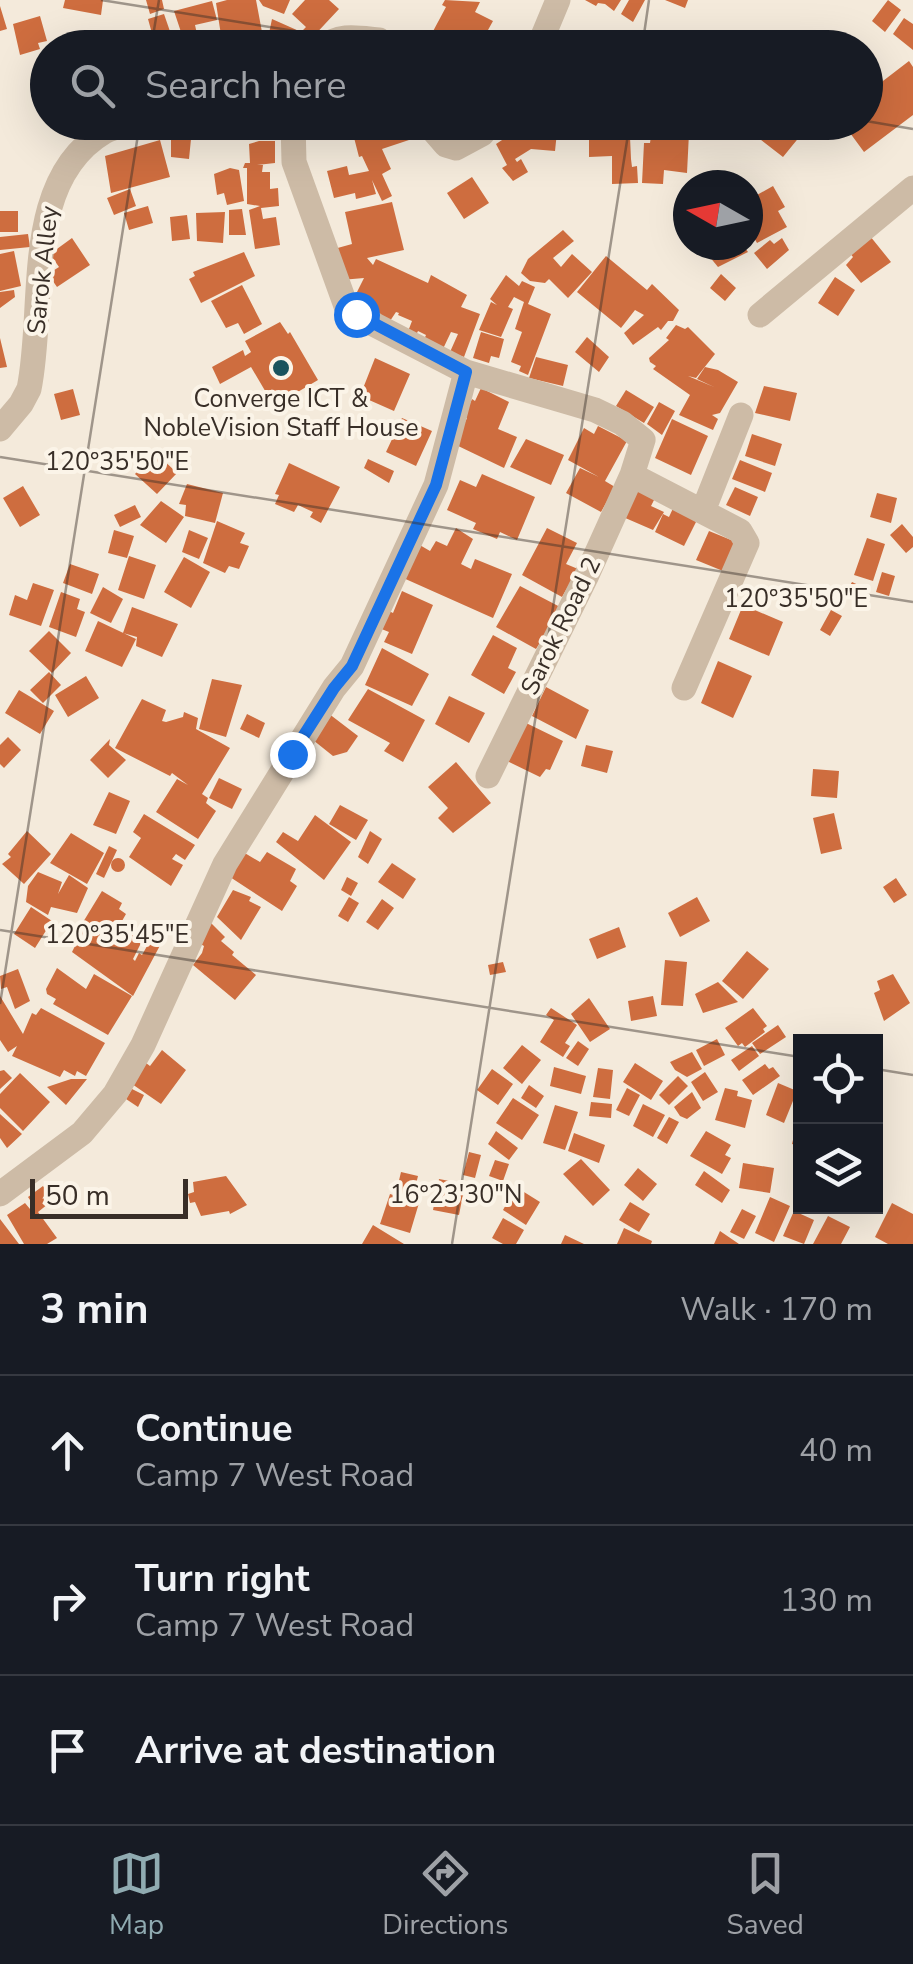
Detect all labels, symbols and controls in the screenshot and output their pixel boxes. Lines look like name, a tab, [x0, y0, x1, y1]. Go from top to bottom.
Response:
search box	[30, 30, 883, 140]
icon: search	[65, 58, 120, 113]
text: Search here	[145, 60, 346, 111]
north arrow	[673, 170, 763, 260]
street label: Sarok Alley	[19, 204, 67, 336]
route start	[334, 292, 380, 338]
marker: Converge ICT & NobleVision Staff House	[270, 357, 292, 379]
place label: Converge ICT & NobleVision Staff House	[143, 382, 419, 445]
text: 120°35'50"E	[45, 445, 189, 479]
street label: Sarok Road 2	[513, 551, 609, 701]
text: 120°35'50"E	[724, 582, 868, 616]
route end	[270, 732, 316, 778]
text: 120°35'45"E	[45, 918, 189, 952]
map controls	[793, 1034, 883, 1214]
button: locate	[793, 1034, 883, 1124]
button: layers	[793, 1124, 883, 1214]
scale bar	[30, 1174, 188, 1218]
text: 50 m	[45, 1177, 110, 1215]
text: 16°23'30"N	[389, 1178, 523, 1212]
text: 3 min	[40, 1281, 149, 1338]
text: Walk · 170 m	[680, 1288, 873, 1331]
text: Continue	[135, 1403, 293, 1454]
icon: ahead	[40, 1423, 95, 1478]
text: 40 m	[799, 1429, 873, 1472]
text: Camp 7 West Road	[135, 1454, 414, 1497]
text: Turn right	[135, 1553, 310, 1604]
icon: right	[40, 1573, 95, 1628]
text: 130 m	[780, 1579, 873, 1622]
text: Camp 7 West Road	[135, 1604, 414, 1647]
icon: arrive	[40, 1723, 95, 1778]
text: Arrive at destination	[135, 1725, 496, 1776]
tab: Map	[109, 1846, 164, 1944]
tab: Directions	[382, 1846, 508, 1944]
tab: Saved	[727, 1846, 804, 1944]

